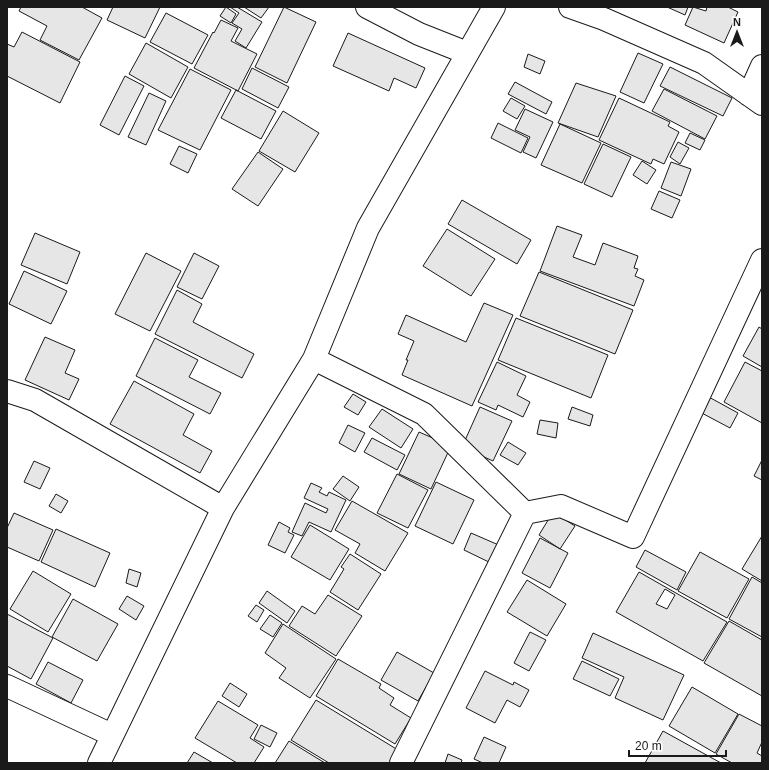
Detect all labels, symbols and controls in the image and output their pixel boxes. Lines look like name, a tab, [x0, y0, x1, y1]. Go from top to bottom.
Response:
north arrow	[717, 12, 757, 52]
text: N	[733, 16, 741, 28]
scale bar	[629, 732, 726, 758]
text: 20 m	[635, 739, 662, 753]

